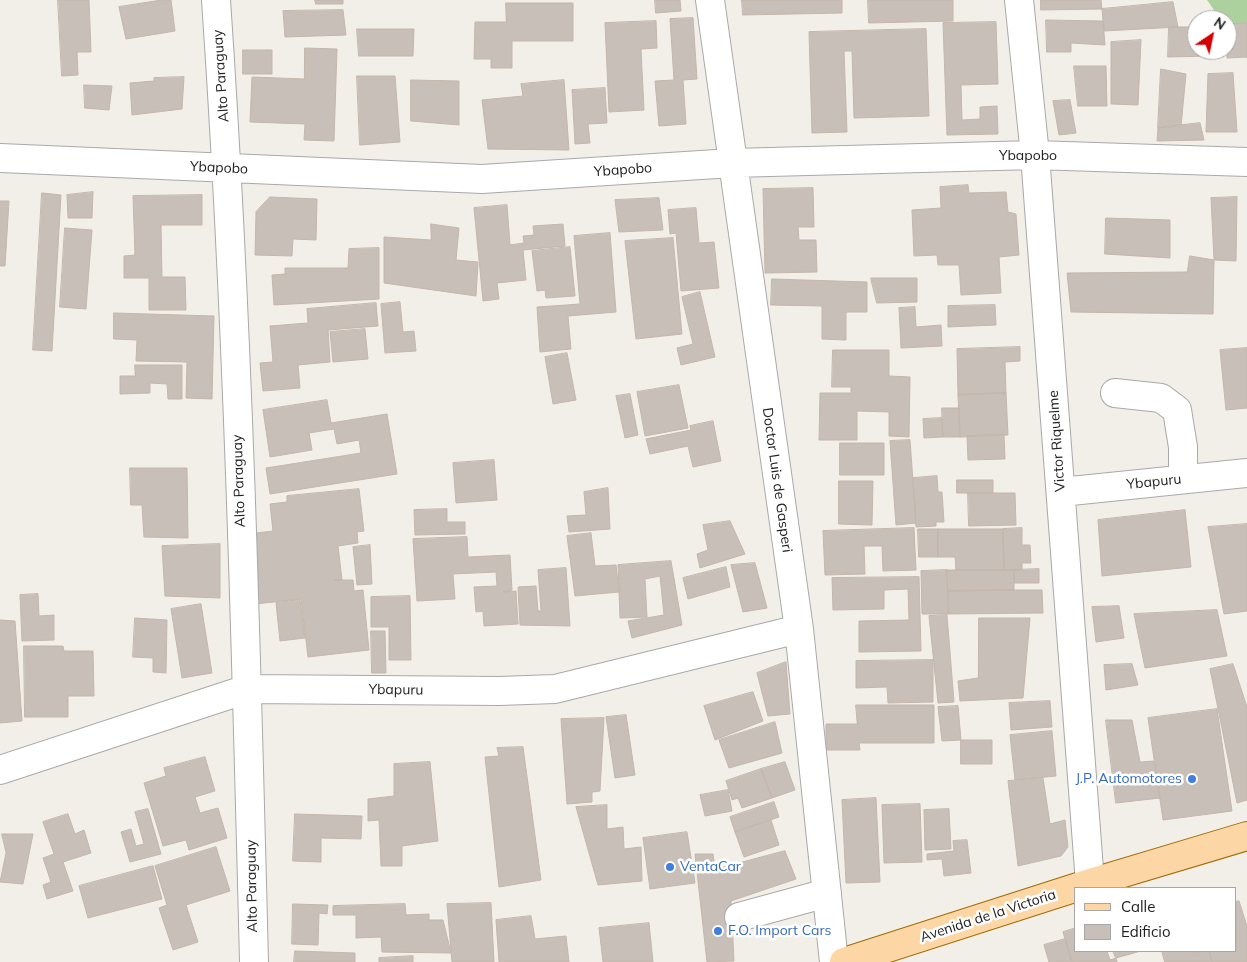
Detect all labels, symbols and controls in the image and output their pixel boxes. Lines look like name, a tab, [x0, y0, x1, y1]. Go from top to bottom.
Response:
north arrow	[1187, 10, 1237, 60]
text: N	[1210, 13, 1229, 34]
street label: Alto Paraguay	[209, 29, 233, 123]
street label: Ybapobo	[999, 148, 1057, 164]
street label: Ybapobo	[190, 158, 248, 178]
street label: Ybapobo	[593, 160, 653, 180]
street label: Victor Riquelme	[1045, 390, 1069, 492]
street label: Doctor Luis de Gasperi	[759, 406, 795, 554]
street label: Alto Paraguay	[229, 434, 249, 528]
street label: Ybapuru	[1126, 471, 1182, 493]
street label: Ybapuru	[368, 681, 424, 699]
place label: J.P. Automotores	[1075, 771, 1182, 787]
marker: J.P. Automotores	[1186, 773, 1198, 785]
street label: Alto Paraguay	[243, 839, 261, 933]
place label: VentaCar	[680, 859, 741, 875]
marker: VentaCar	[664, 861, 676, 873]
street label: Avenida de la Victoria	[918, 886, 1058, 946]
legend	[1074, 887, 1237, 952]
text: Calle	[1121, 897, 1155, 916]
text: Edificio	[1121, 922, 1171, 941]
place label: F.O. Import Cars	[728, 923, 831, 939]
marker: F.O. Import Cars	[712, 925, 724, 937]

